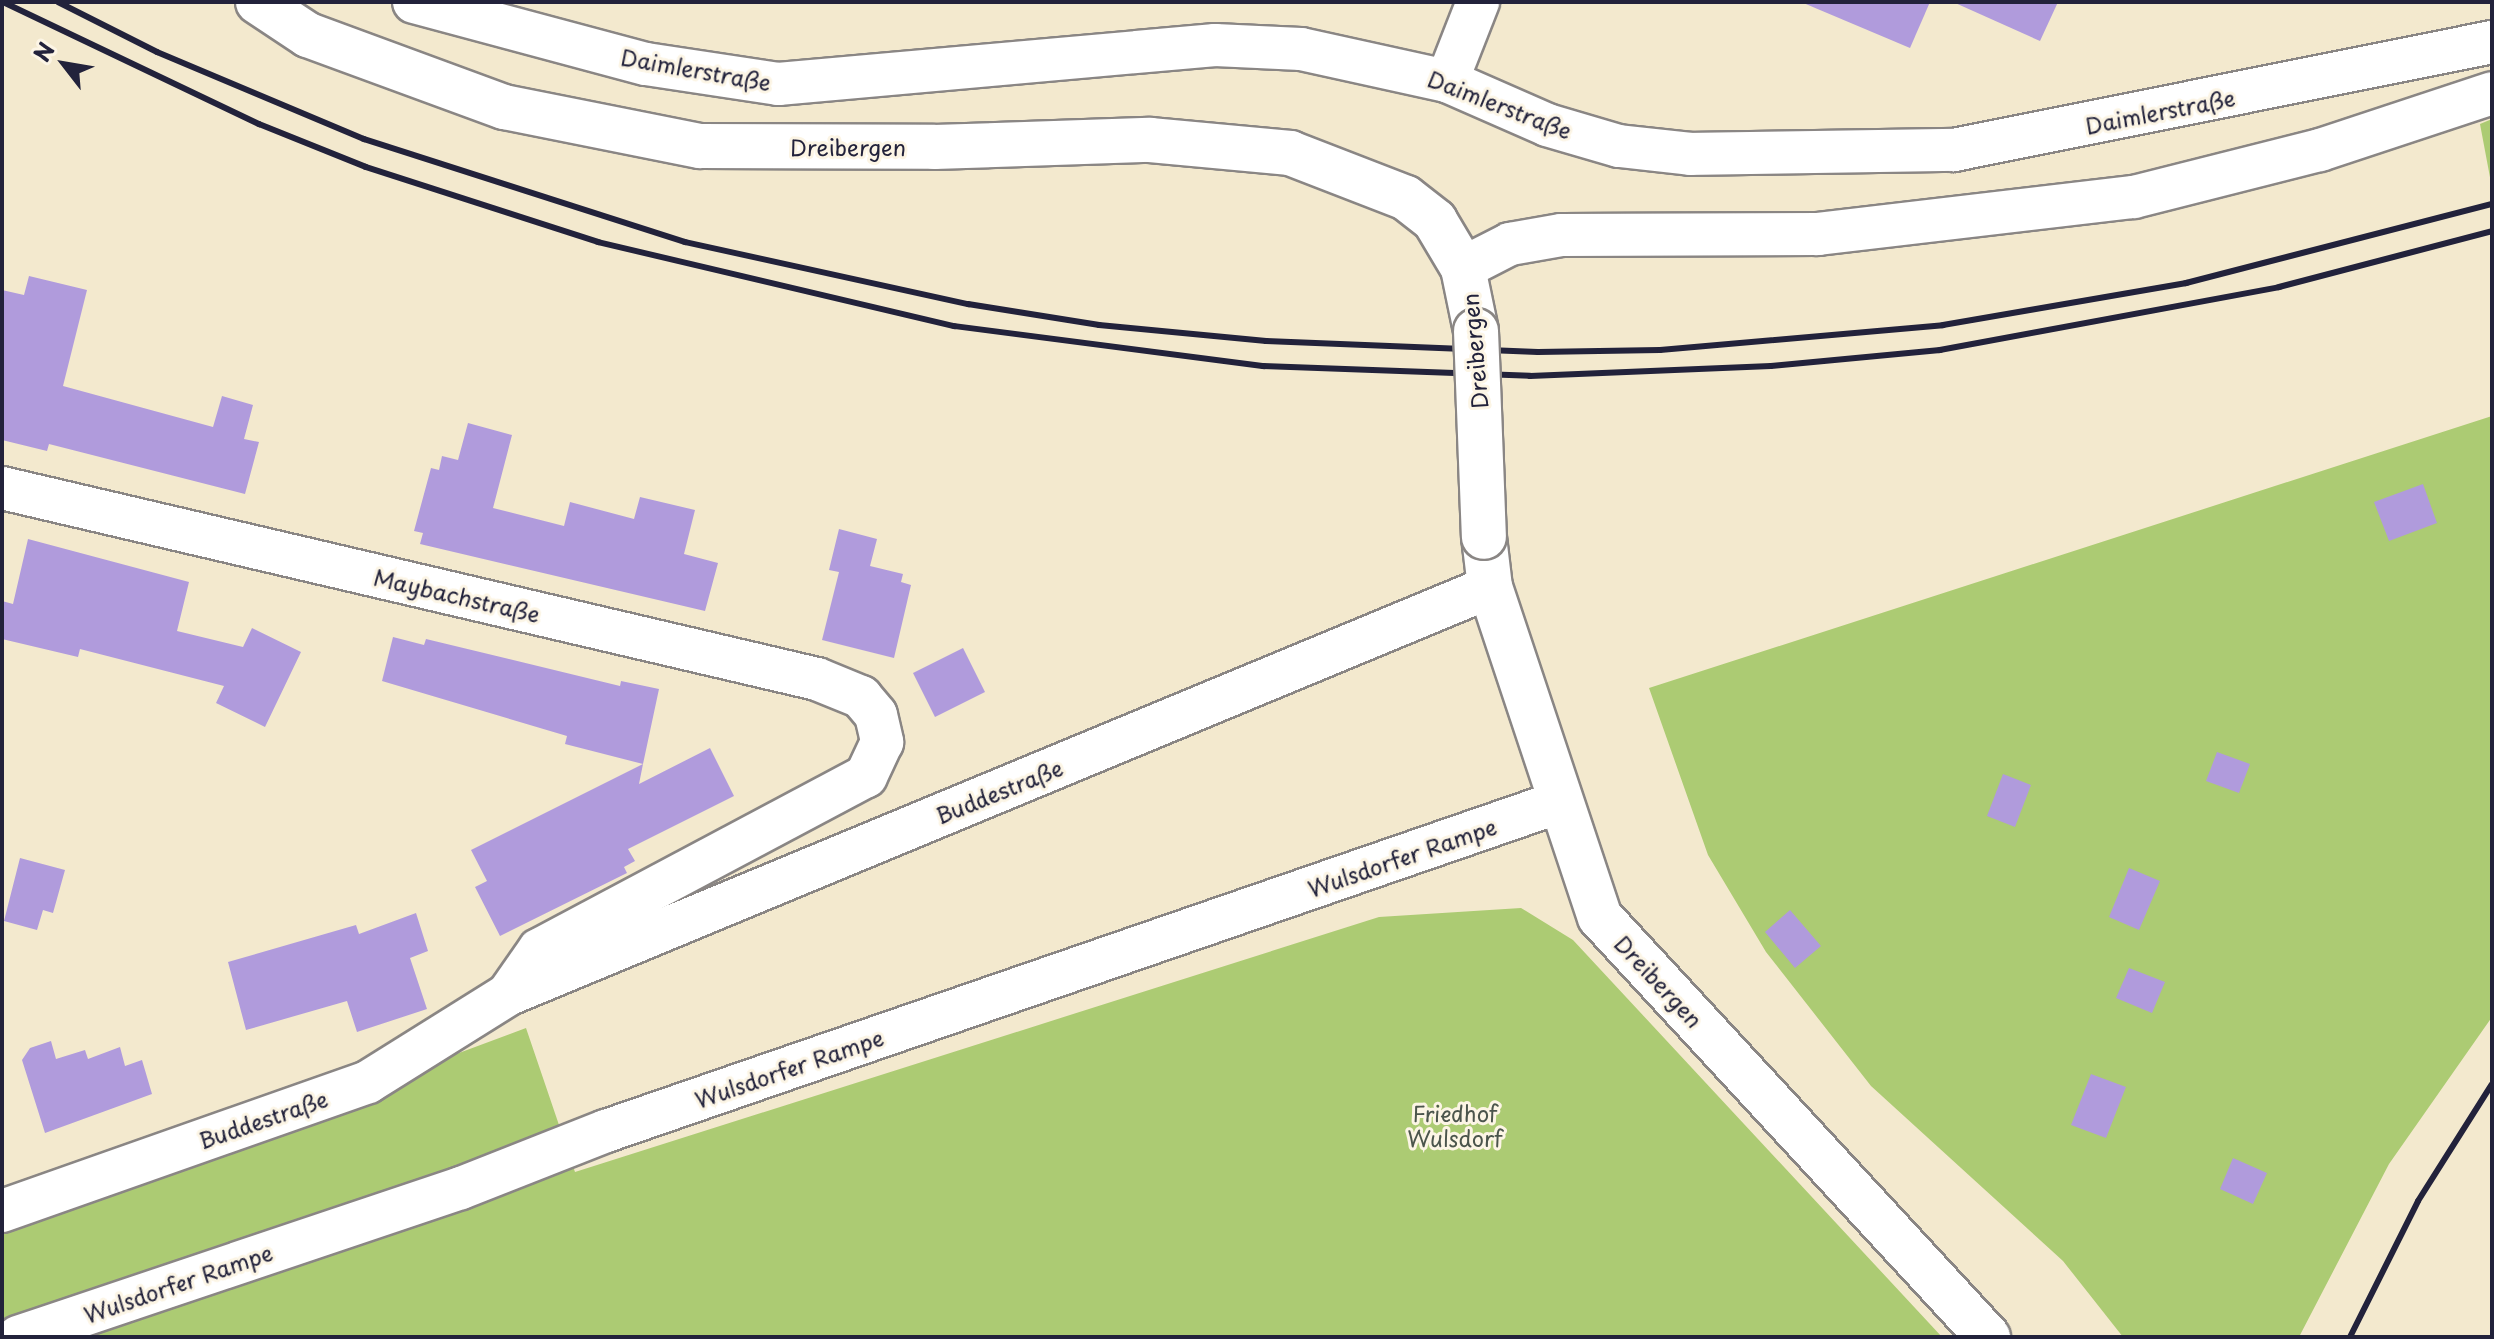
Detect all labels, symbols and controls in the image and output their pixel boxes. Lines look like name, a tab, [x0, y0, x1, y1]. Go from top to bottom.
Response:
north arrow	[24, 24, 104, 104]
text: N	[24, 35, 62, 67]
street label: Daimlerstraße	[619, 43, 773, 95]
street label: Daimlerstraße	[1424, 64, 1576, 144]
street label: Daimlerstraße	[2083, 84, 2237, 138]
street label: Dreibergen	[790, 134, 906, 160]
street label: Dreibergen	[1456, 292, 1492, 410]
street label: Maybachstraße	[371, 563, 543, 627]
street label: Buddestraße	[932, 754, 1066, 828]
street label: Wulsdorfer Rampe	[1305, 812, 1499, 902]
street label: Dreibergen	[1610, 930, 1708, 1032]
street label: Wulsdorfer Rampe	[692, 1023, 886, 1113]
street label: Buddestraße	[195, 1085, 331, 1153]
park label: Friedhof Wulsdorf	[1407, 1099, 1503, 1150]
street label: Wulsdorfer Rampe	[81, 1238, 275, 1328]

